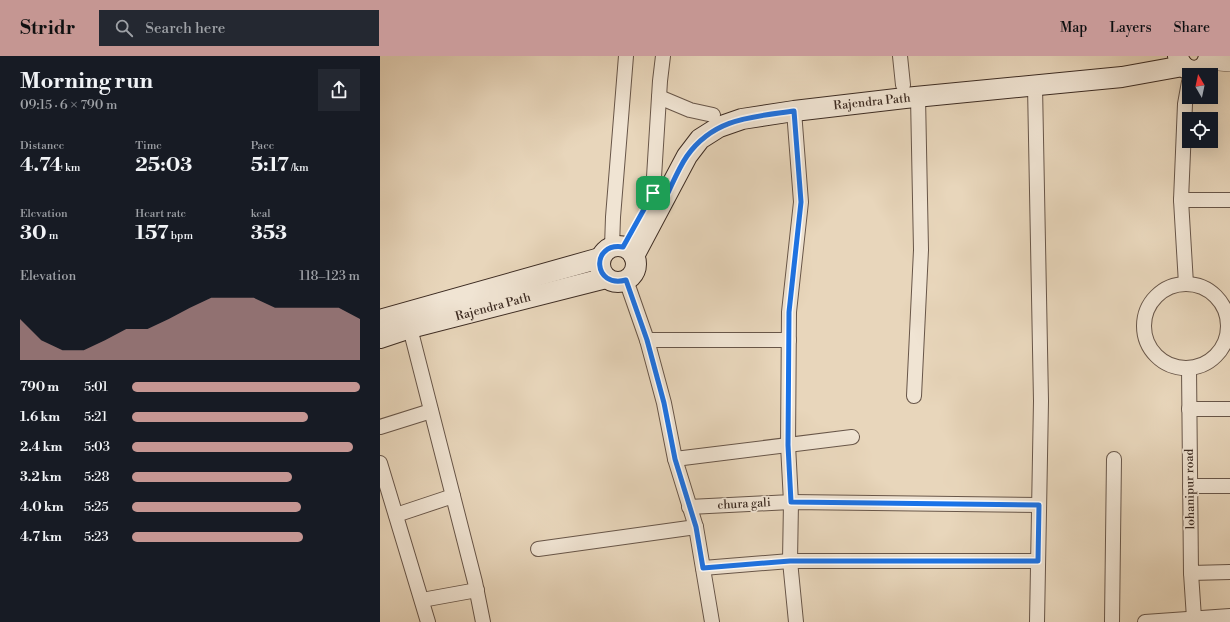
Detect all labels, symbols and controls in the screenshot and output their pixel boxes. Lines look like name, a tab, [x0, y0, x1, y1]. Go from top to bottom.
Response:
search box	[99, 10, 379, 46]
text: Stridr	[20, 16, 75, 40]
icon: search	[113, 17, 135, 39]
text: Search here	[145, 19, 225, 38]
text: Map	[1060, 19, 1087, 37]
text: Layers	[1109, 19, 1152, 37]
text: Share	[1174, 19, 1210, 37]
text: Morning run	[20, 68, 153, 95]
north arrow	[1182, 68, 1218, 104]
map controls	[1182, 68, 1218, 148]
button: share	[318, 69, 360, 111]
street label: Rajendra Path	[833, 90, 911, 114]
text: 09:15 · 6 × 790 m	[20, 97, 117, 113]
button: locate	[1182, 112, 1218, 148]
text: Distance	[20, 139, 64, 153]
text: Time	[135, 139, 162, 153]
text: Pace	[251, 139, 274, 153]
text: 4.74	[20, 153, 63, 178]
text: 25:03	[135, 153, 192, 178]
text: 5:17	[251, 153, 289, 178]
text: km	[63, 161, 80, 175]
text: /km	[289, 161, 309, 175]
pin	[636, 176, 670, 210]
icon: arrive	[642, 182, 664, 204]
text: Elevation	[20, 207, 68, 221]
text: Heart rate	[135, 207, 186, 221]
text: kcal	[251, 207, 271, 221]
text: 30	[20, 221, 47, 246]
text: 157	[135, 221, 169, 246]
text: 353	[251, 221, 287, 246]
text: m	[47, 229, 59, 243]
text: bpm	[169, 229, 193, 243]
text: Elevation	[20, 268, 76, 284]
text: 118–123 m	[299, 268, 360, 284]
street label: Rajendra Path	[454, 290, 532, 324]
text: 790 m	[20, 379, 59, 395]
text: 5:01	[84, 379, 108, 395]
text: 1.6 km	[20, 409, 60, 425]
text: 5:21	[84, 409, 107, 425]
text: 2.4 km	[20, 439, 62, 455]
text: 5:03	[84, 439, 110, 455]
street label: lohanipur road	[1182, 448, 1198, 529]
text: 3.2 km	[20, 469, 61, 485]
text: 5:28	[84, 469, 109, 485]
street label: chura gali	[717, 495, 771, 513]
text: 4.0 km	[20, 499, 64, 515]
text: 5:25	[84, 499, 109, 515]
text: 4.7 km	[20, 529, 62, 545]
text: 5:23	[84, 529, 109, 545]

